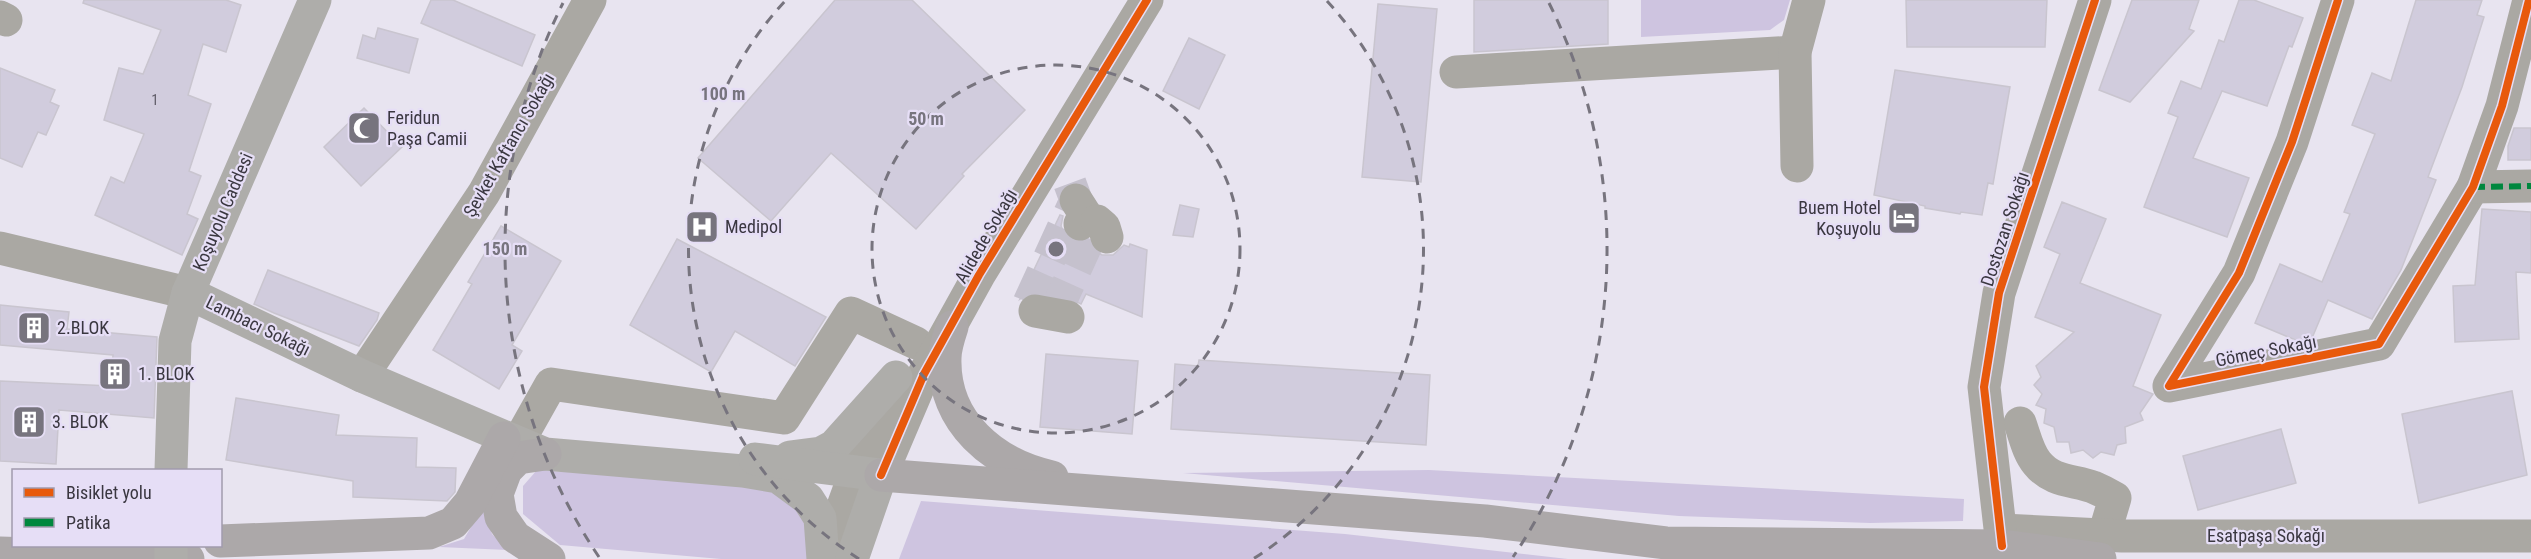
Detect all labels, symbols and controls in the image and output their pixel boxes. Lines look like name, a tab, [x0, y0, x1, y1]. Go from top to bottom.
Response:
street label: Şevket Kaftancı Sokağı	[459, 69, 558, 221]
text: 100 m	[701, 83, 745, 104]
house number: 1	[151, 91, 159, 109]
place label: Feridun Paşa Camii	[387, 107, 467, 149]
text: 50 m	[908, 108, 944, 129]
mosque icon: Feridun Paşa Camii	[346, 110, 382, 146]
street label: Koşuyolu Caddesi	[188, 150, 257, 274]
street label: Dostozan Sokağı	[1976, 169, 2033, 289]
street label: Alidede Sokağı	[950, 185, 1021, 287]
place label: Buem Hotel Koşuyolu	[1798, 197, 1881, 239]
hotel icon: Buem Hotel Koşuyolu	[1886, 200, 1922, 236]
hospital icon: Medipol	[684, 209, 720, 245]
place label: Medipol	[725, 216, 782, 237]
text: 150 m	[483, 238, 527, 259]
centre of rings	[1046, 239, 1066, 259]
street label: Lambacı Sokağı	[203, 291, 314, 360]
building icon: 2.BLOK	[16, 310, 52, 346]
place label: 2.BLOK	[57, 317, 109, 338]
street label: Gömeç Sokağı	[2214, 330, 2318, 371]
building icon: 1. BLOK	[97, 356, 133, 392]
place label: 1. BLOK	[138, 363, 194, 384]
building icon: 3. BLOK	[11, 404, 47, 440]
place label: 3. BLOK	[52, 411, 108, 432]
legend	[12, 469, 222, 547]
text: Bisiklet yolu	[66, 482, 152, 503]
text: Patika	[66, 512, 111, 533]
street label: Esatpaşa Sokağı	[2207, 525, 2325, 546]

